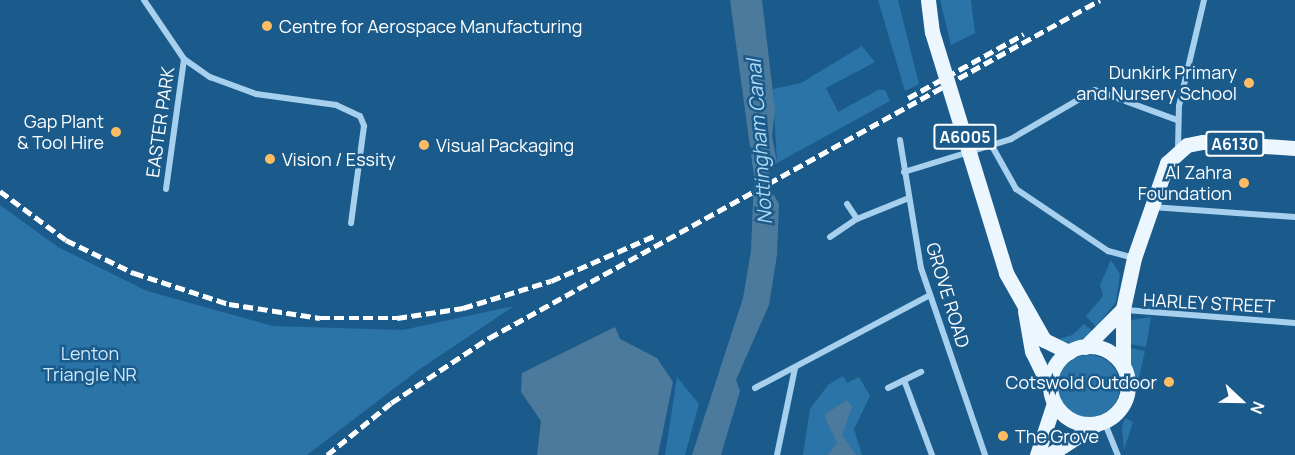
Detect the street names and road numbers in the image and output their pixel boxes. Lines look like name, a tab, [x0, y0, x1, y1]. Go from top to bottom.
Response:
street label: EASTER PARK	[142, 65, 178, 179]
road number: A6005	[932, 124, 998, 150]
road number: A6130	[1205, 131, 1265, 157]
street label: GROVE ROAD	[922, 240, 974, 350]
street label: HARLEY STREET	[1142, 289, 1276, 317]

